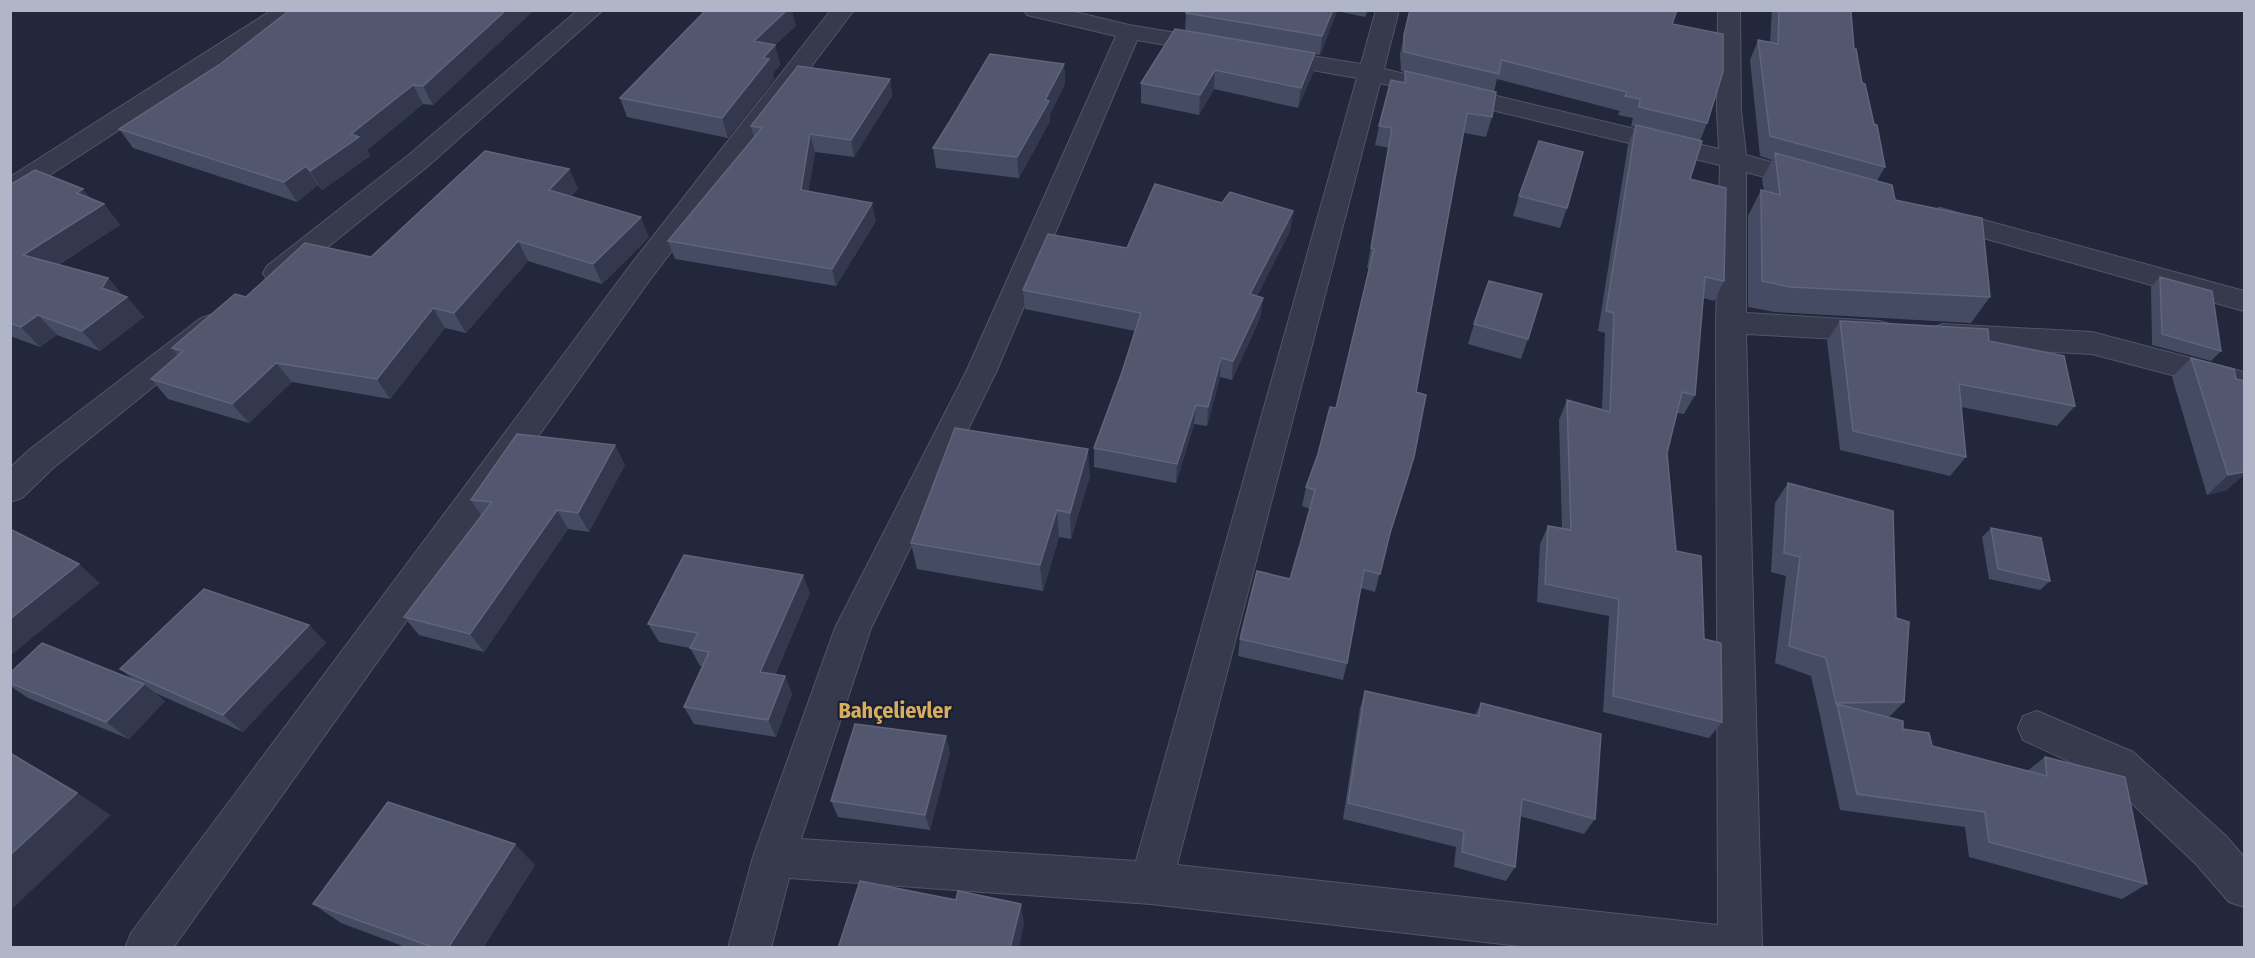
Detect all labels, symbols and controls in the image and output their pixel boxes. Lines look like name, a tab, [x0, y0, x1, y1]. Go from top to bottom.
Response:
district label: Bahçelievler	[838, 697, 953, 724]

